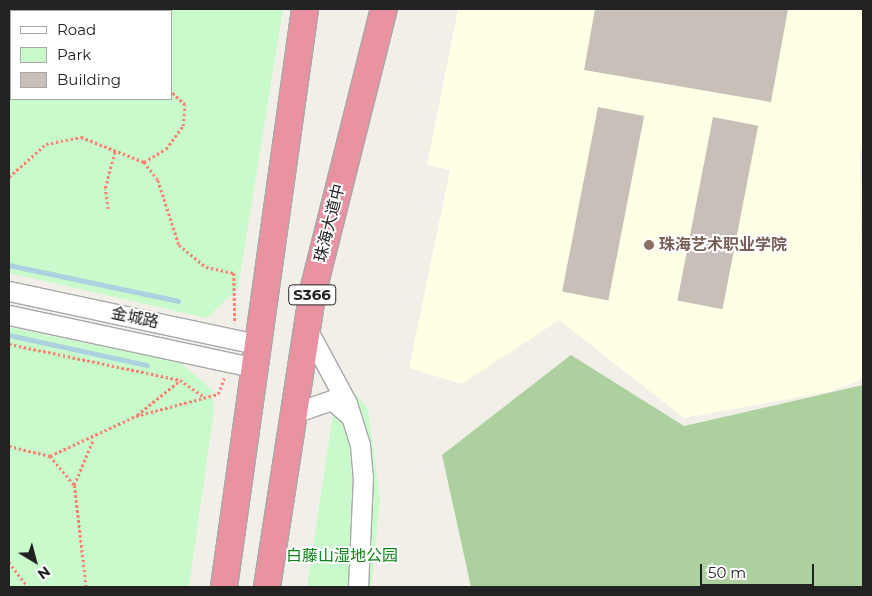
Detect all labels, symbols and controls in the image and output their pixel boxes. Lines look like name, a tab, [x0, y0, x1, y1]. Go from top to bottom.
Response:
legend	[10, 10, 172, 100]
text: Road	[57, 20, 96, 39]
text: Park	[57, 45, 91, 64]
text: Building	[57, 70, 121, 89]
street label: 珠海大道中	[311, 182, 349, 264]
place label: 珠海艺术职业学院	[659, 235, 787, 255]
marker: 珠海艺术职业学院	[643, 239, 655, 251]
road number: S366	[287, 282, 337, 308]
street label: 金城路	[110, 304, 160, 332]
north arrow	[10, 536, 60, 586]
park label: 白藤山湿地公园	[286, 546, 398, 566]
scale bar	[702, 554, 816, 586]
text: N	[34, 562, 54, 584]
text: 50 m	[708, 563, 746, 582]

